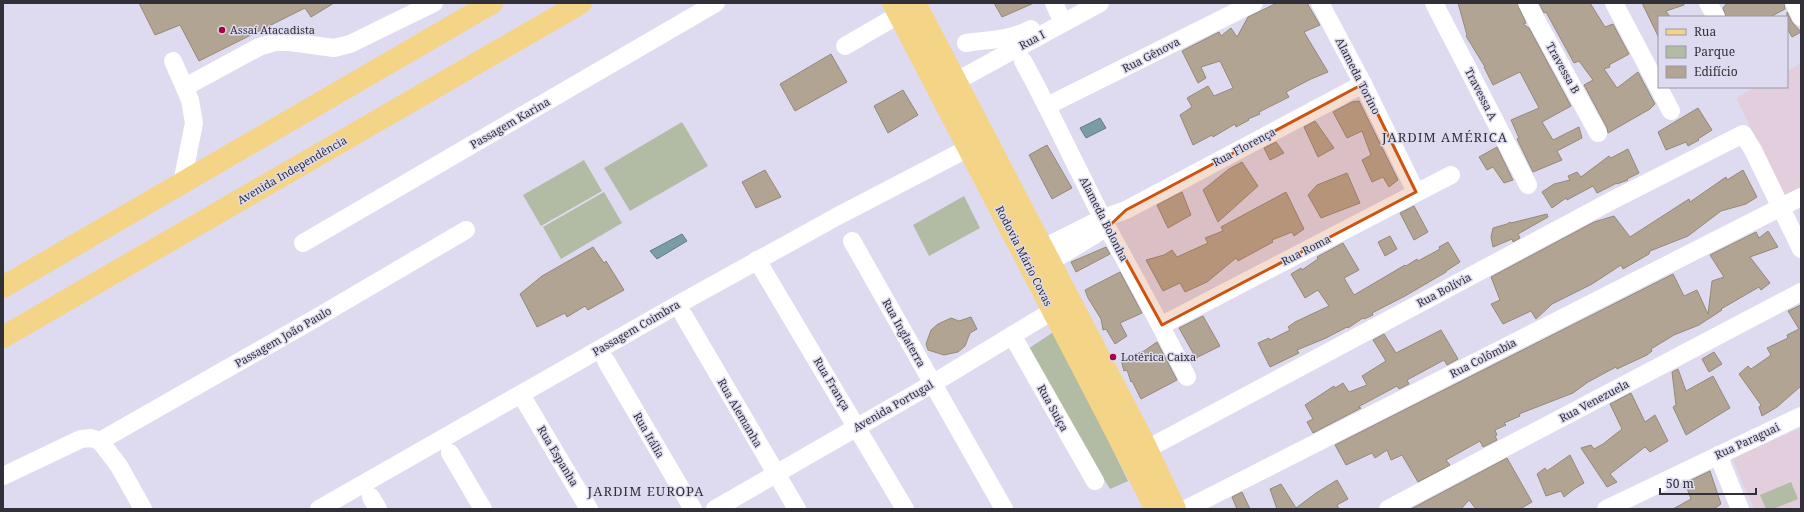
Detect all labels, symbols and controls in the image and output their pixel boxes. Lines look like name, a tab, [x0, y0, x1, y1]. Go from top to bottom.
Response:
legend	[1658, 16, 1788, 88]
place label: Assaí Atacadista	[230, 22, 315, 37]
text: Rua	[1694, 23, 1716, 40]
marker: Assaí Atacadista	[217, 25, 227, 35]
street label: Rua I	[1016, 27, 1047, 53]
street label: Rua Gênova	[1119, 34, 1182, 76]
street label: Alameda Torino	[1333, 35, 1384, 117]
street label: Travessa B	[1543, 39, 1584, 96]
text: Parque	[1694, 43, 1735, 60]
text: Edifício	[1694, 63, 1738, 80]
street label: Travessa A	[1462, 65, 1501, 123]
street label: Passagem Karina	[467, 94, 552, 152]
street label: Rua Florença	[1210, 124, 1278, 169]
district label: JARDIM AMÉRICA	[1381, 128, 1508, 146]
street label: Avenida Independência	[234, 132, 349, 207]
street label: Alameda Bolonha	[1077, 174, 1132, 264]
street label: Rodovia Mário Covas	[993, 203, 1056, 309]
street label: Rua Roma	[1279, 231, 1333, 268]
street label: Rua Bolívia	[1414, 269, 1474, 310]
street label: Passagem Coimbra	[589, 296, 682, 359]
street label: Rua Inglaterra	[879, 296, 929, 370]
street label: Passagem João Paulo	[232, 303, 334, 370]
street label: Rua Colômbia	[1447, 334, 1519, 381]
place label: Lotérica Caixa	[1121, 349, 1196, 364]
marker: Lotérica Caixa	[1108, 352, 1118, 362]
street label: Rua França	[811, 354, 854, 413]
street label: Rua Alemanha	[715, 376, 766, 450]
street label: Avenida Portugal	[850, 376, 936, 435]
street label: Rua Venezuela	[1556, 376, 1631, 425]
street label: Rua Suiça	[1034, 382, 1072, 434]
street label: Rua Itália	[630, 409, 669, 460]
street label: Rua Paraguai	[1712, 419, 1782, 462]
street label: Rua Espanha	[534, 423, 582, 489]
scale bar	[1660, 470, 1756, 496]
text: 50 m	[1666, 475, 1694, 492]
district label: JARDIM EUROPA	[587, 482, 704, 500]

